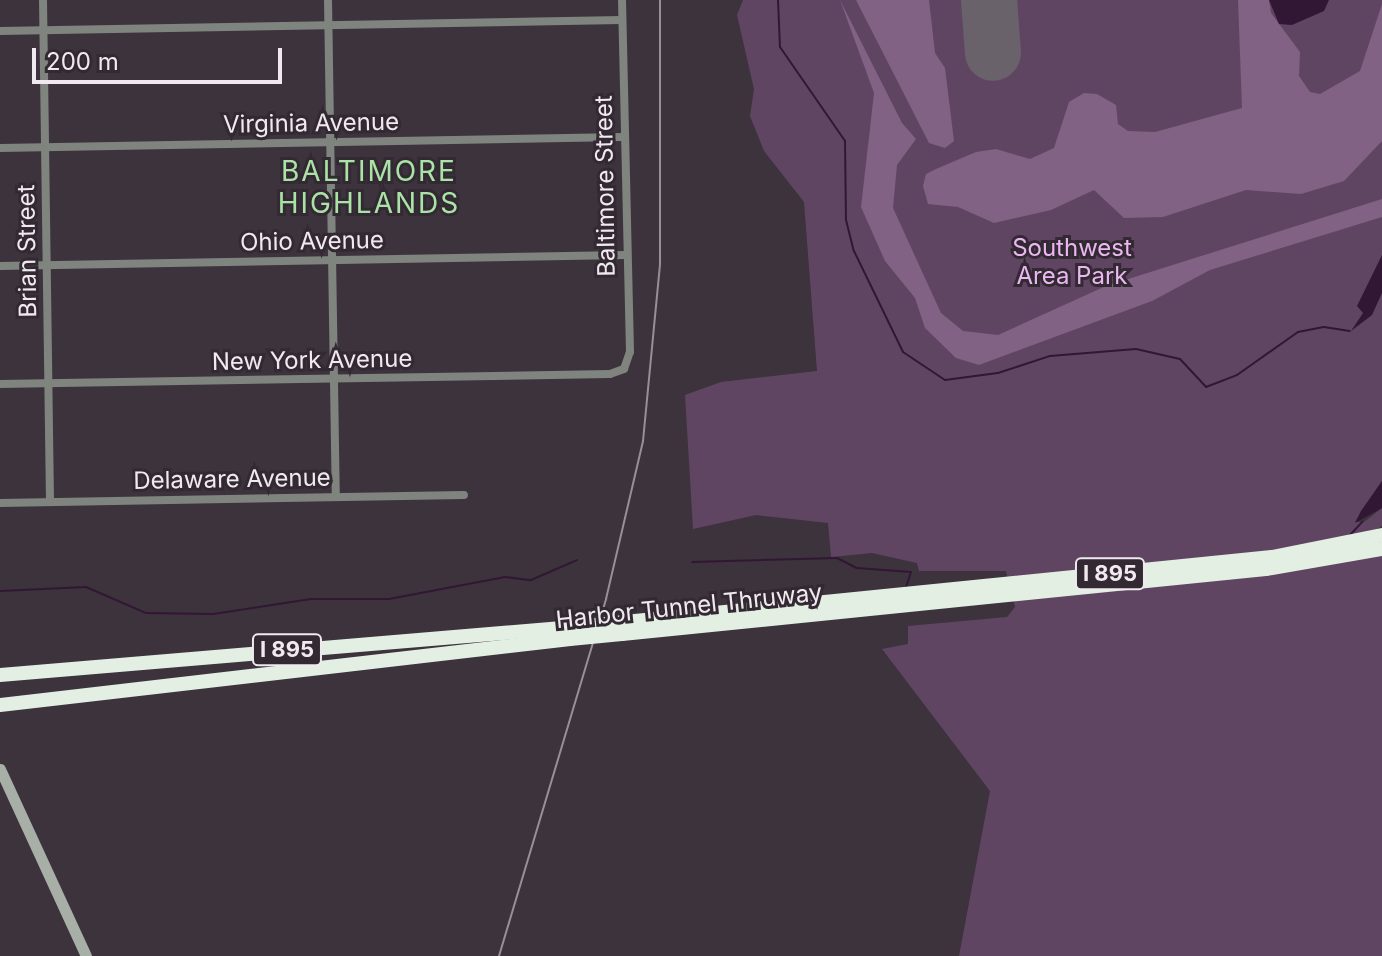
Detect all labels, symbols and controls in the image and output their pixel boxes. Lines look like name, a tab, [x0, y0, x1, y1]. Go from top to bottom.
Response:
scale bar	[36, 32, 286, 82]
text: 200 m	[46, 47, 119, 76]
street label: Baltimore Street	[589, 95, 621, 277]
street label: Virginia Avenue	[223, 107, 399, 139]
district label: BALTIMORE HIGHLANDS	[278, 154, 460, 220]
street label: Brian Street	[11, 184, 43, 318]
street label: Ohio Avenue	[240, 225, 384, 257]
park label: Southwest Area Park	[1012, 234, 1132, 290]
street label: New York Avenue	[212, 344, 412, 376]
street label: Delaware Avenue	[133, 463, 331, 495]
road number: I 895	[1074, 556, 1146, 592]
street label: Harbor Tunnel Thruway	[554, 578, 824, 634]
road number: I 895	[251, 632, 323, 668]

